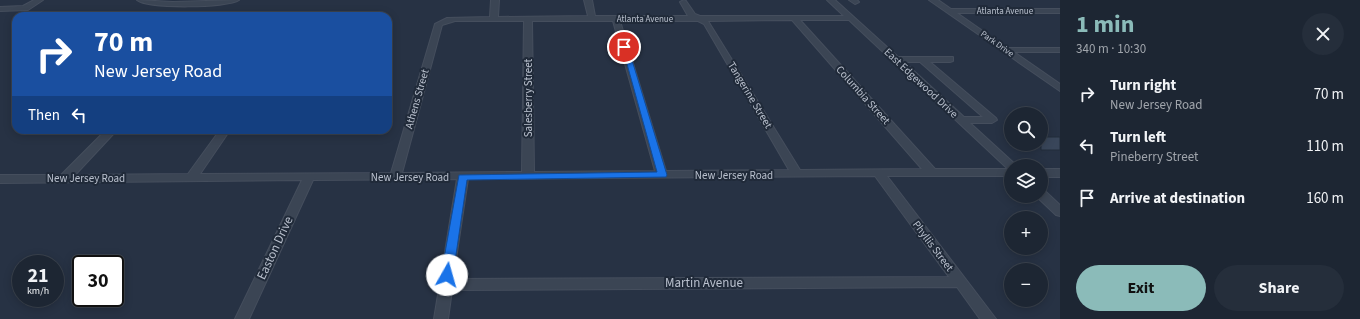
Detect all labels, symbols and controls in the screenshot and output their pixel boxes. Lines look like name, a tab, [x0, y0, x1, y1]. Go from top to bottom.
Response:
street label: Atlanta Avenue	[977, 5, 1034, 18]
text: 1 min	[1076, 7, 1134, 42]
street label: Atlanta Avenue	[617, 13, 674, 26]
button: close	[1302, 13, 1344, 55]
text: 70 m	[94, 22, 153, 62]
icon: right	[28, 28, 80, 80]
street label: Park Drive	[978, 28, 1017, 61]
pin	[607, 30, 641, 64]
icon: arrive	[613, 36, 635, 58]
text: 340 m · 10:30	[1076, 40, 1146, 58]
street label: East Edgewood Drive	[881, 45, 962, 122]
street label: Salesberry Street	[521, 58, 536, 137]
text: New Jersey Road	[94, 59, 222, 84]
street label: Tangerine Street	[724, 59, 776, 131]
street label: Columbia Street	[833, 62, 894, 128]
street label: Athens Street	[401, 67, 433, 131]
text: Turn right	[1110, 75, 1176, 96]
icon: right	[1076, 83, 1098, 105]
text: 70 m	[1314, 84, 1344, 105]
text: New Jersey Road	[1110, 96, 1203, 114]
icon: left	[68, 104, 90, 126]
text: Then	[28, 105, 60, 126]
map controls	[1004, 107, 1048, 307]
button: search	[1004, 107, 1048, 151]
text: Turn left	[1110, 127, 1166, 148]
icon: left	[1076, 135, 1098, 157]
text: 110 m	[1306, 136, 1344, 157]
text: Pineberry Street	[1110, 148, 1198, 166]
button: layers	[1004, 159, 1048, 203]
street label: New Jersey Road	[695, 168, 773, 183]
street label: New Jersey Road	[371, 170, 449, 185]
street label: New Jersey Road	[47, 171, 125, 186]
icon: arrive	[1076, 187, 1098, 209]
text: Arrive at destination	[1110, 188, 1245, 209]
text: 160 m	[1306, 188, 1344, 209]
button: +	[1004, 211, 1048, 255]
street label: Easton Drive	[253, 213, 297, 283]
street label: Phyllis Street	[909, 218, 957, 275]
position arrow	[426, 254, 468, 296]
speed limit sign: 30	[72, 255, 124, 307]
text: 21	[27, 262, 49, 290]
button: −	[1004, 263, 1048, 307]
button: Exit	[1076, 265, 1206, 311]
button: Share	[1214, 265, 1344, 311]
street label: Martin Avenue	[665, 274, 743, 292]
text: km/h	[27, 284, 49, 298]

